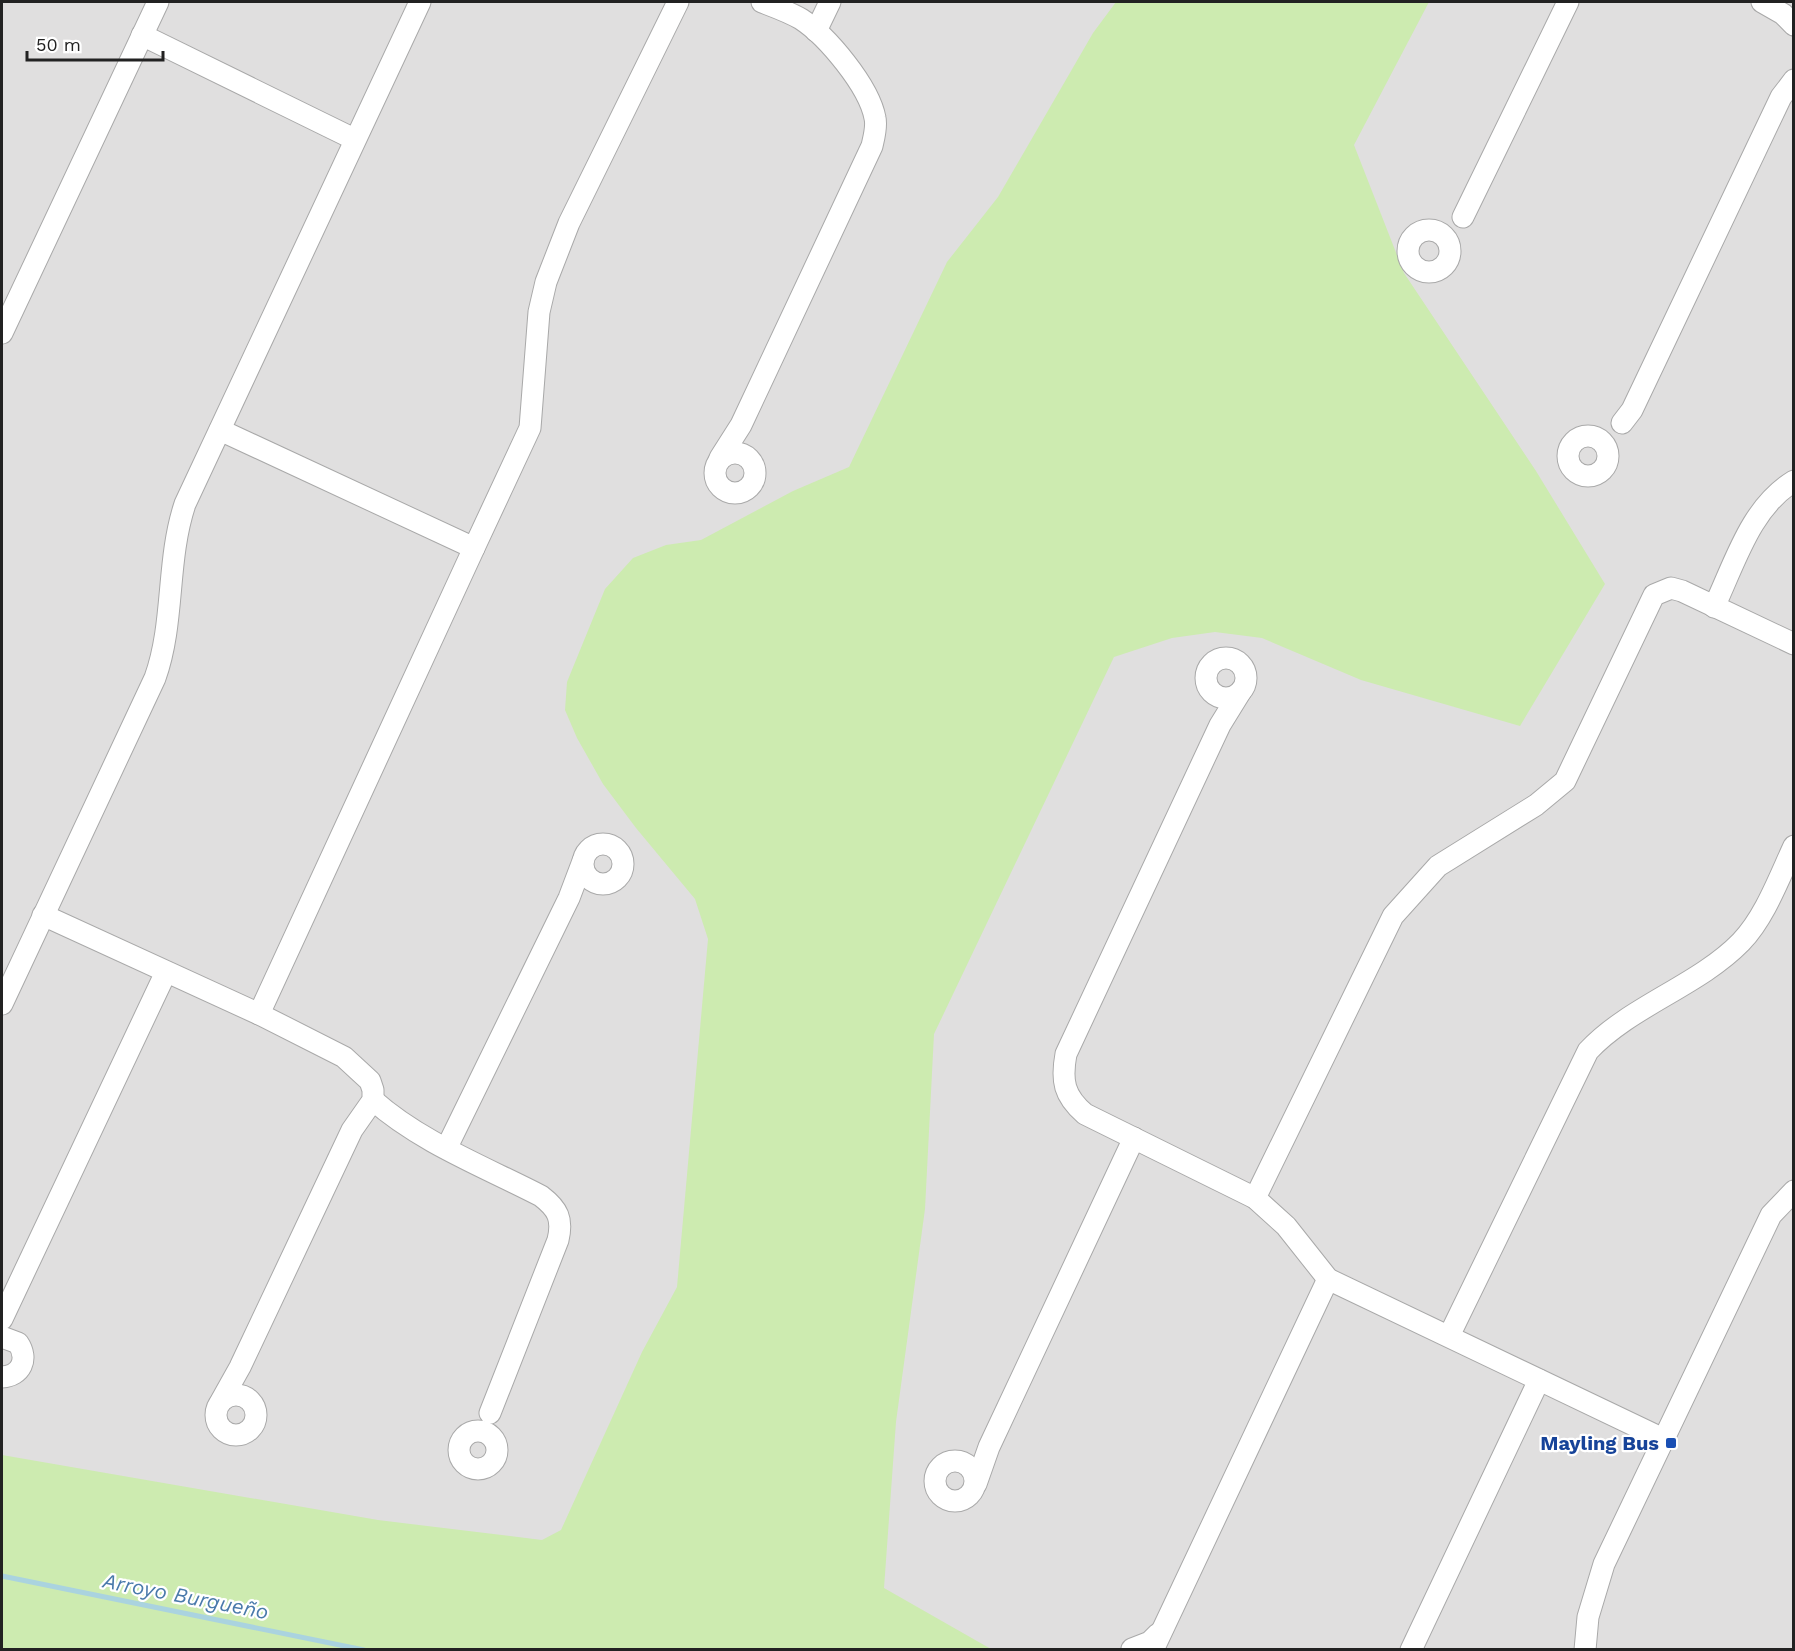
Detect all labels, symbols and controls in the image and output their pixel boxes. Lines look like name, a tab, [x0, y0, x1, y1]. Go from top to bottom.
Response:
scale bar	[27, 24, 164, 62]
text: 50 m	[36, 34, 81, 55]
place label: Mayling Bus	[1540, 1431, 1659, 1455]
marker: Mayling Bus	[1664, 1436, 1678, 1450]
water label: Arroyo Burgueño	[100, 1567, 271, 1624]

